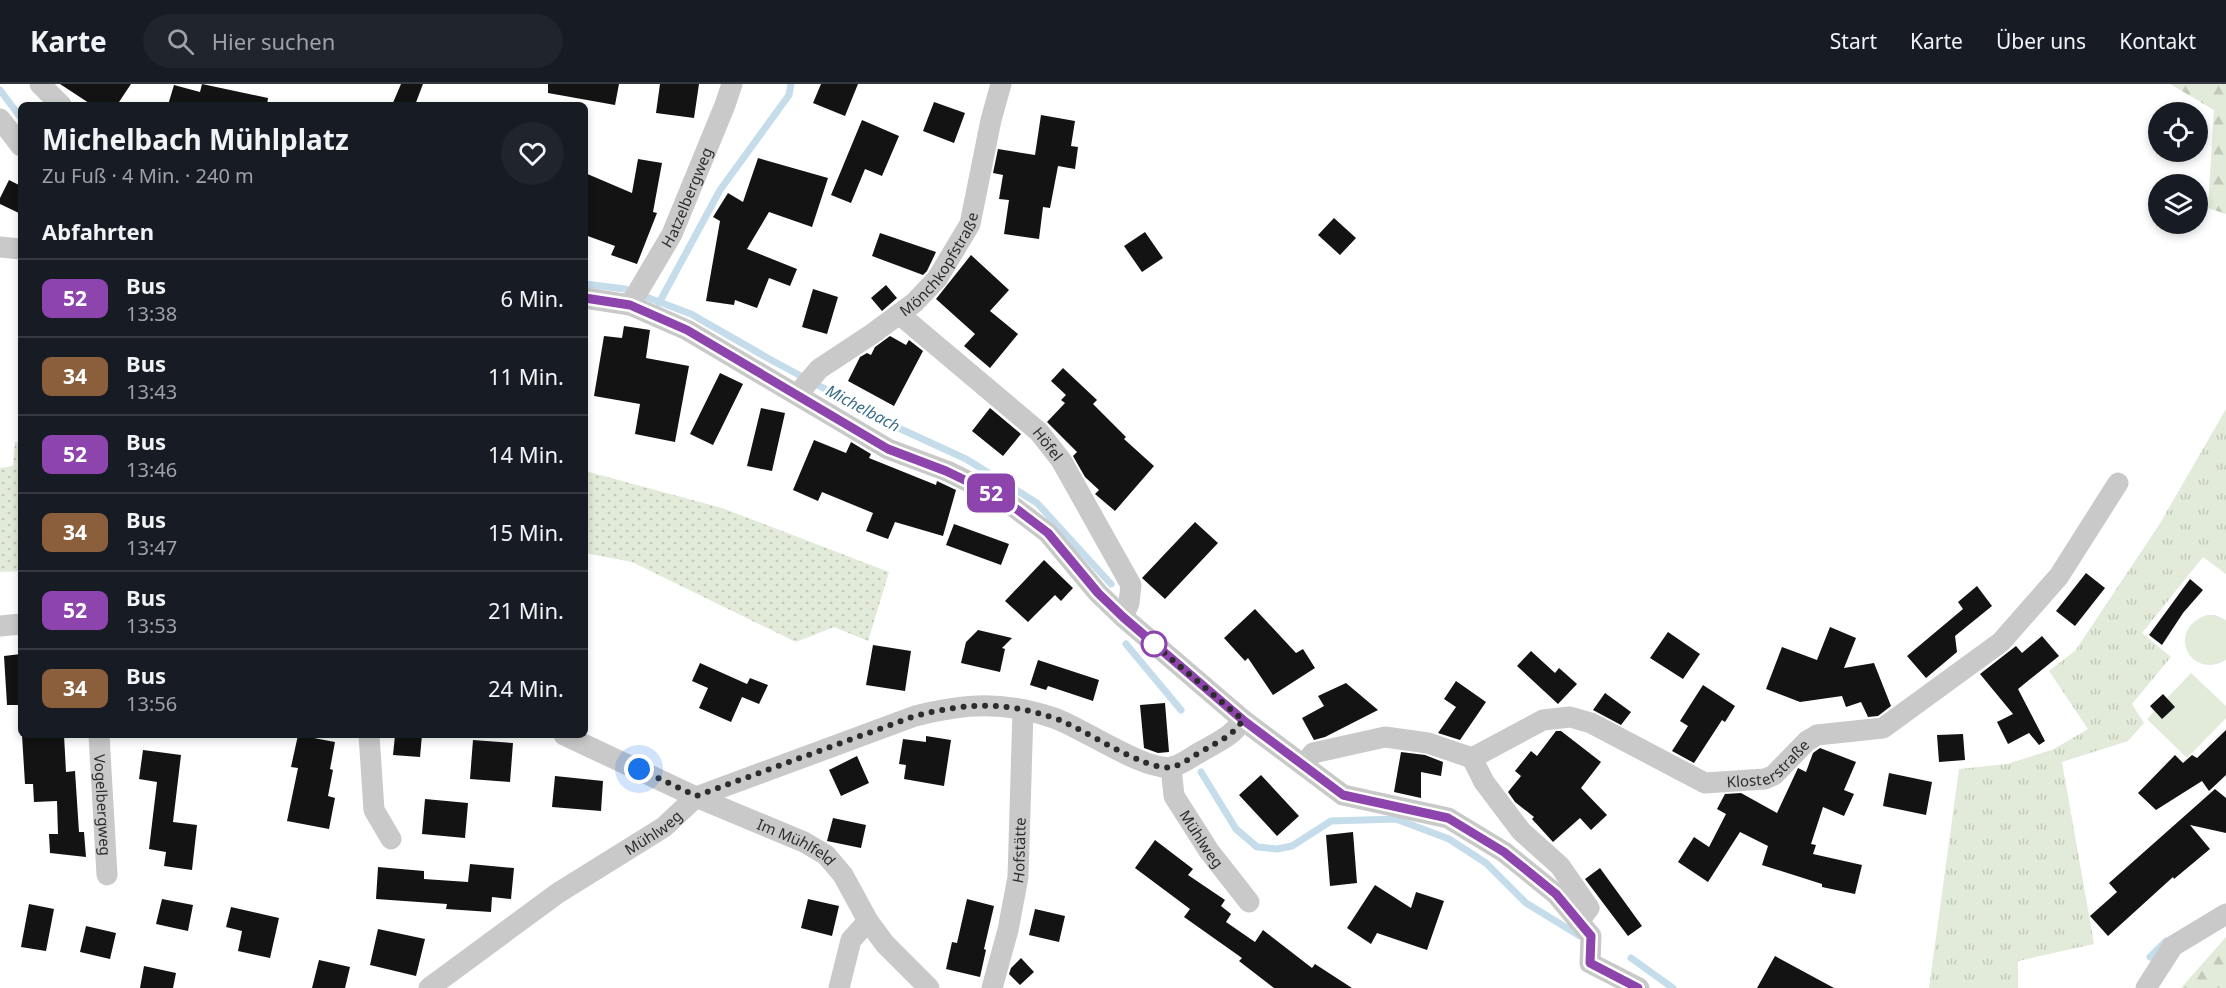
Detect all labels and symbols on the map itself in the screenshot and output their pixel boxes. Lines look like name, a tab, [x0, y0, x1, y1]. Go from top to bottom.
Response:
street label: Hatzelbergweg	[656, 144, 717, 251]
street label: Mönchkopfstraße	[895, 211, 982, 320]
water label: Michelbach	[822, 379, 904, 437]
street label: Höfel	[1029, 423, 1068, 465]
line badge: 52	[964, 474, 1018, 512]
unlabelled marker	[1141, 631, 1167, 657]
street label: Klosterstraße	[1726, 735, 1813, 792]
street label: Vogelbergweg	[90, 753, 116, 856]
your location	[624, 754, 654, 784]
street label: Mühlweg	[621, 806, 686, 859]
street label: Mühlweg	[1175, 806, 1228, 872]
street label: Im Mühlfeld	[754, 814, 840, 869]
street label: Hofstätte	[1007, 817, 1030, 885]

